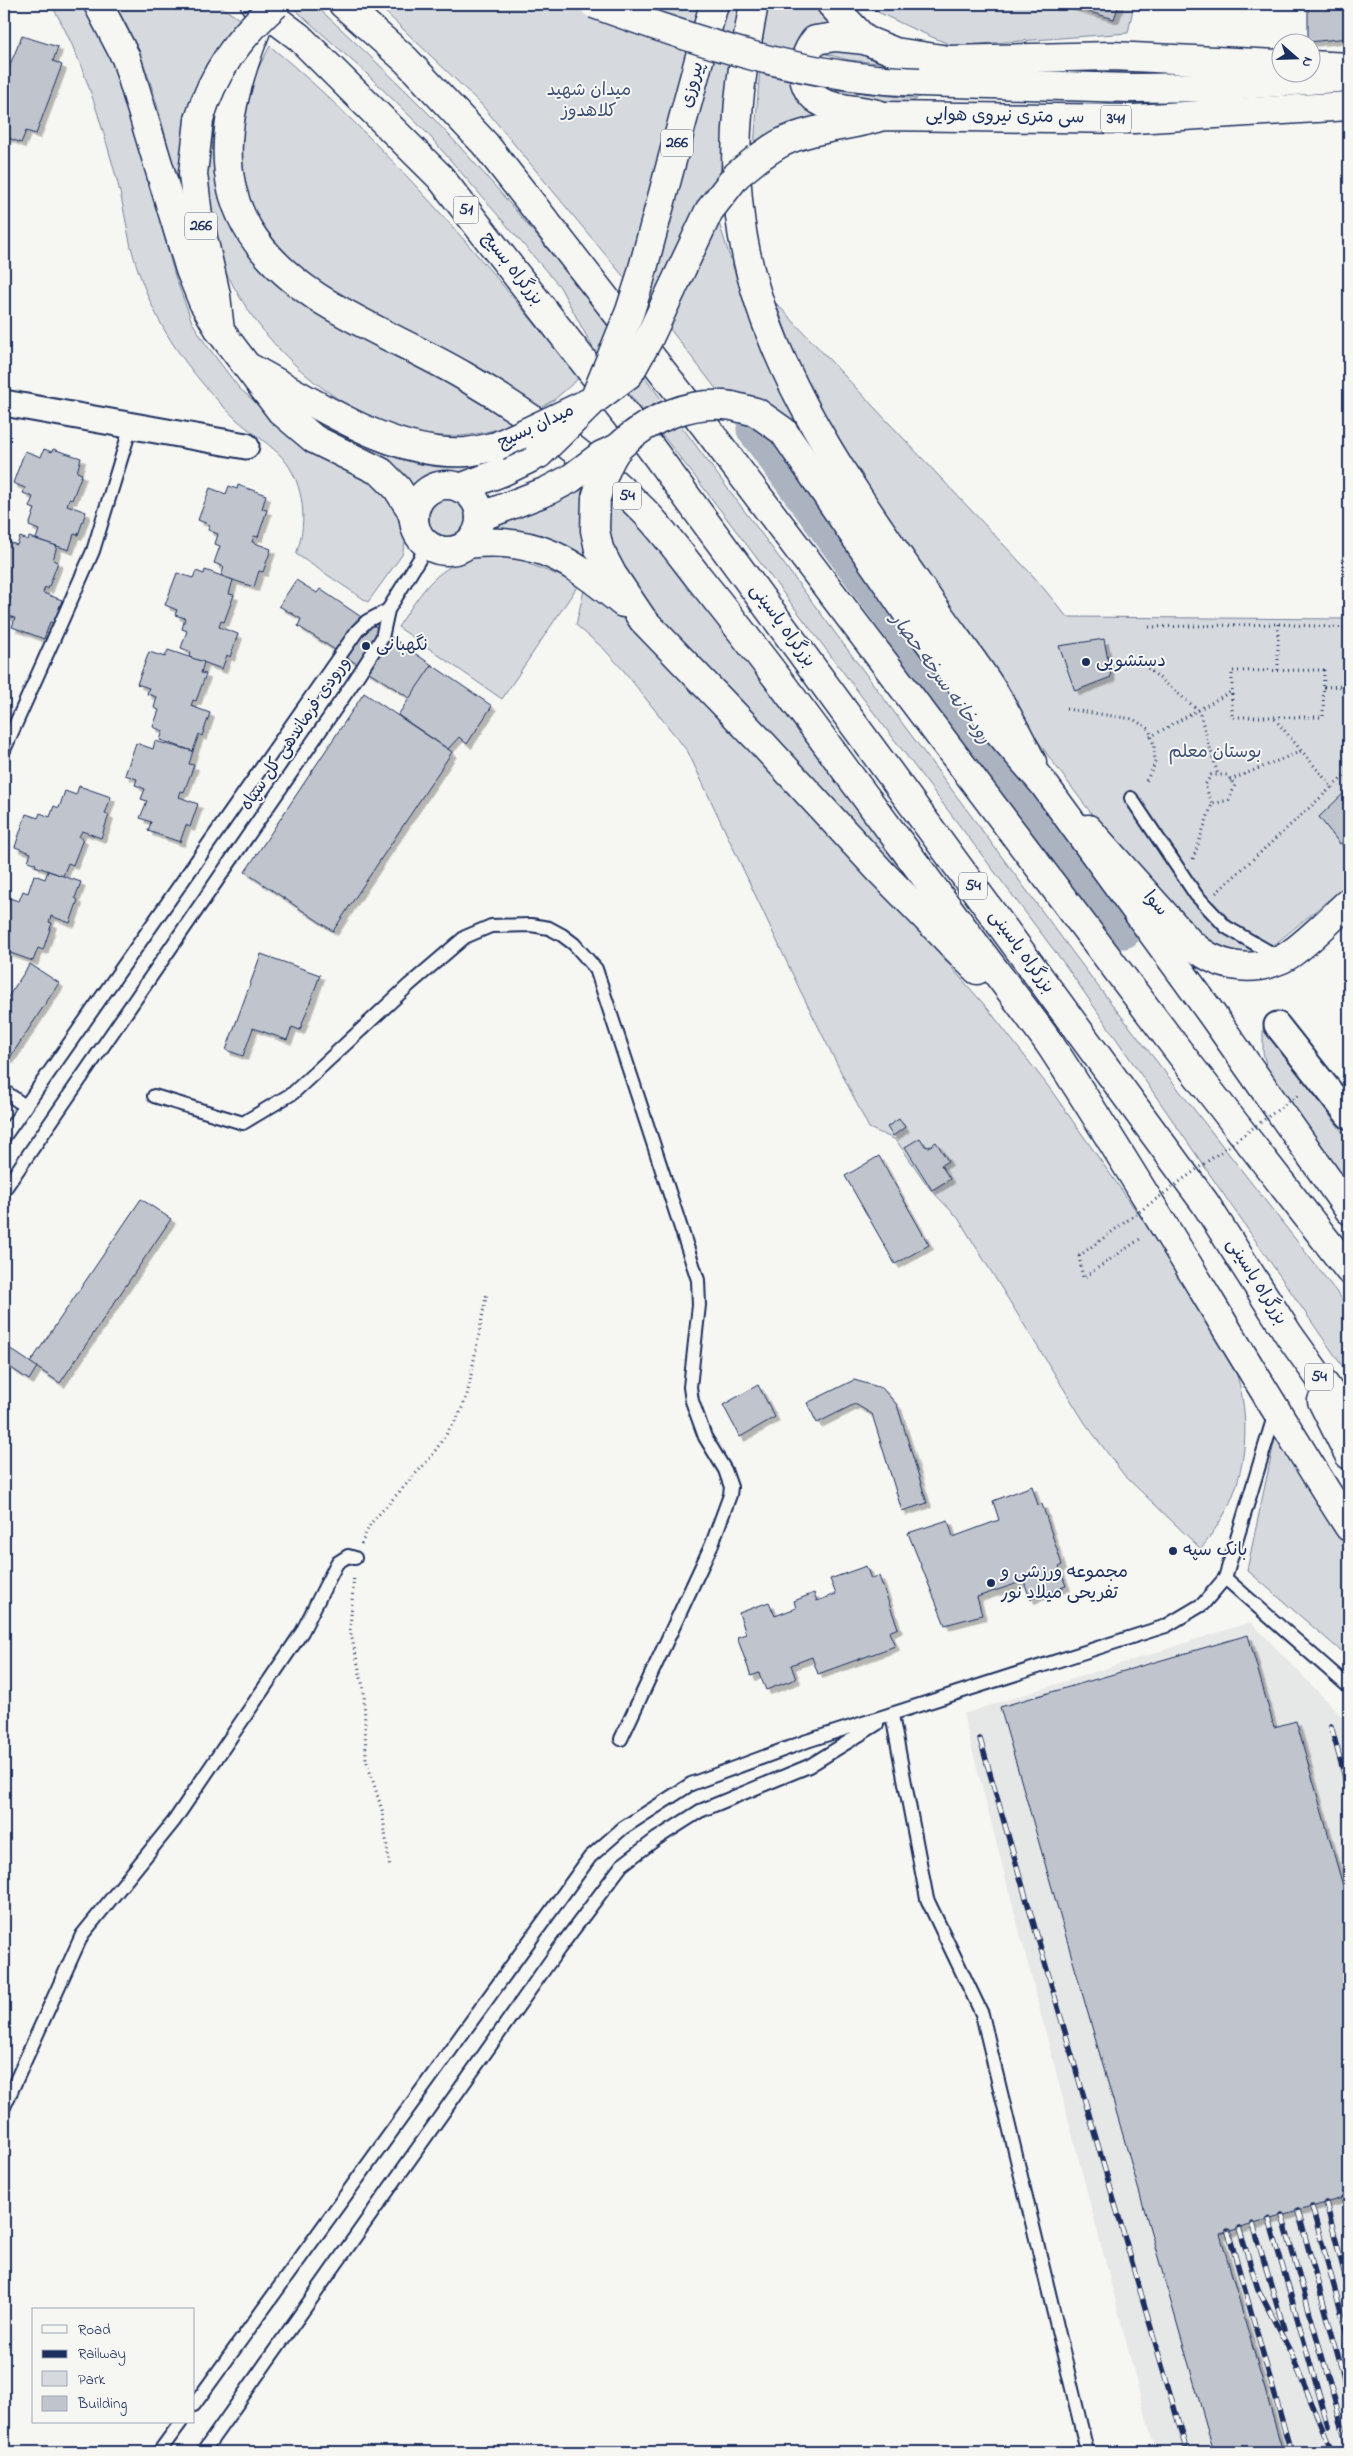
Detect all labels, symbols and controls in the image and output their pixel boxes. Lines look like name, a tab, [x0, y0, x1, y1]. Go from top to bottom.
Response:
north arrow	[1270, 32, 1320, 82]
text: N	[1295, 54, 1318, 70]
street label: پیروزی	[674, 59, 712, 111]
park label: میدان شهید کلاهدوز	[547, 78, 631, 125]
street label: سی متری نیروی هوایی	[925, 103, 1085, 131]
road number: 341	[1101, 106, 1131, 132]
road number: 266	[661, 130, 693, 156]
road number: 51	[454, 196, 478, 224]
road number: 266	[185, 212, 217, 240]
street label: بزرگراه بسیج	[475, 227, 549, 311]
street label: میدان بسیج	[493, 398, 579, 456]
road number: 54	[613, 482, 641, 510]
street label: بزرگراه یاسینی	[743, 579, 821, 673]
water label: رودخانه سرخه حصار	[881, 605, 997, 750]
place label: نگهبانی	[376, 633, 428, 659]
marker: نگهبانی	[360, 640, 372, 652]
place label: دستشویی	[1096, 649, 1166, 675]
street label: ورودی فرماندهی کل سپاه	[235, 652, 357, 816]
marker: دستشویی	[1080, 656, 1092, 668]
park label: بوستان معلم	[1168, 740, 1262, 766]
road number: 54	[959, 872, 987, 899]
street label: سوا	[1136, 885, 1174, 923]
street label: بزرگراه یاسینی	[982, 905, 1060, 999]
street label: بزرگراه یاسینی	[1219, 1234, 1293, 1330]
road number: 54	[1305, 1364, 1333, 1390]
place label: بانک سپه	[1183, 1538, 1248, 1564]
marker: بانک سپه	[1167, 1545, 1179, 1557]
place label: مجموعه ورزشی و تفریحی میلاد نور	[999, 1560, 1128, 1607]
marker: مجموعه ورزشی و تفریحی میلاد نور	[985, 1577, 997, 1589]
legend	[32, 2308, 195, 2424]
text: Road	[78, 2319, 111, 2341]
text: Railway	[78, 2343, 126, 2366]
text: Park	[78, 2369, 106, 2391]
text: Building	[77, 2393, 127, 2416]

